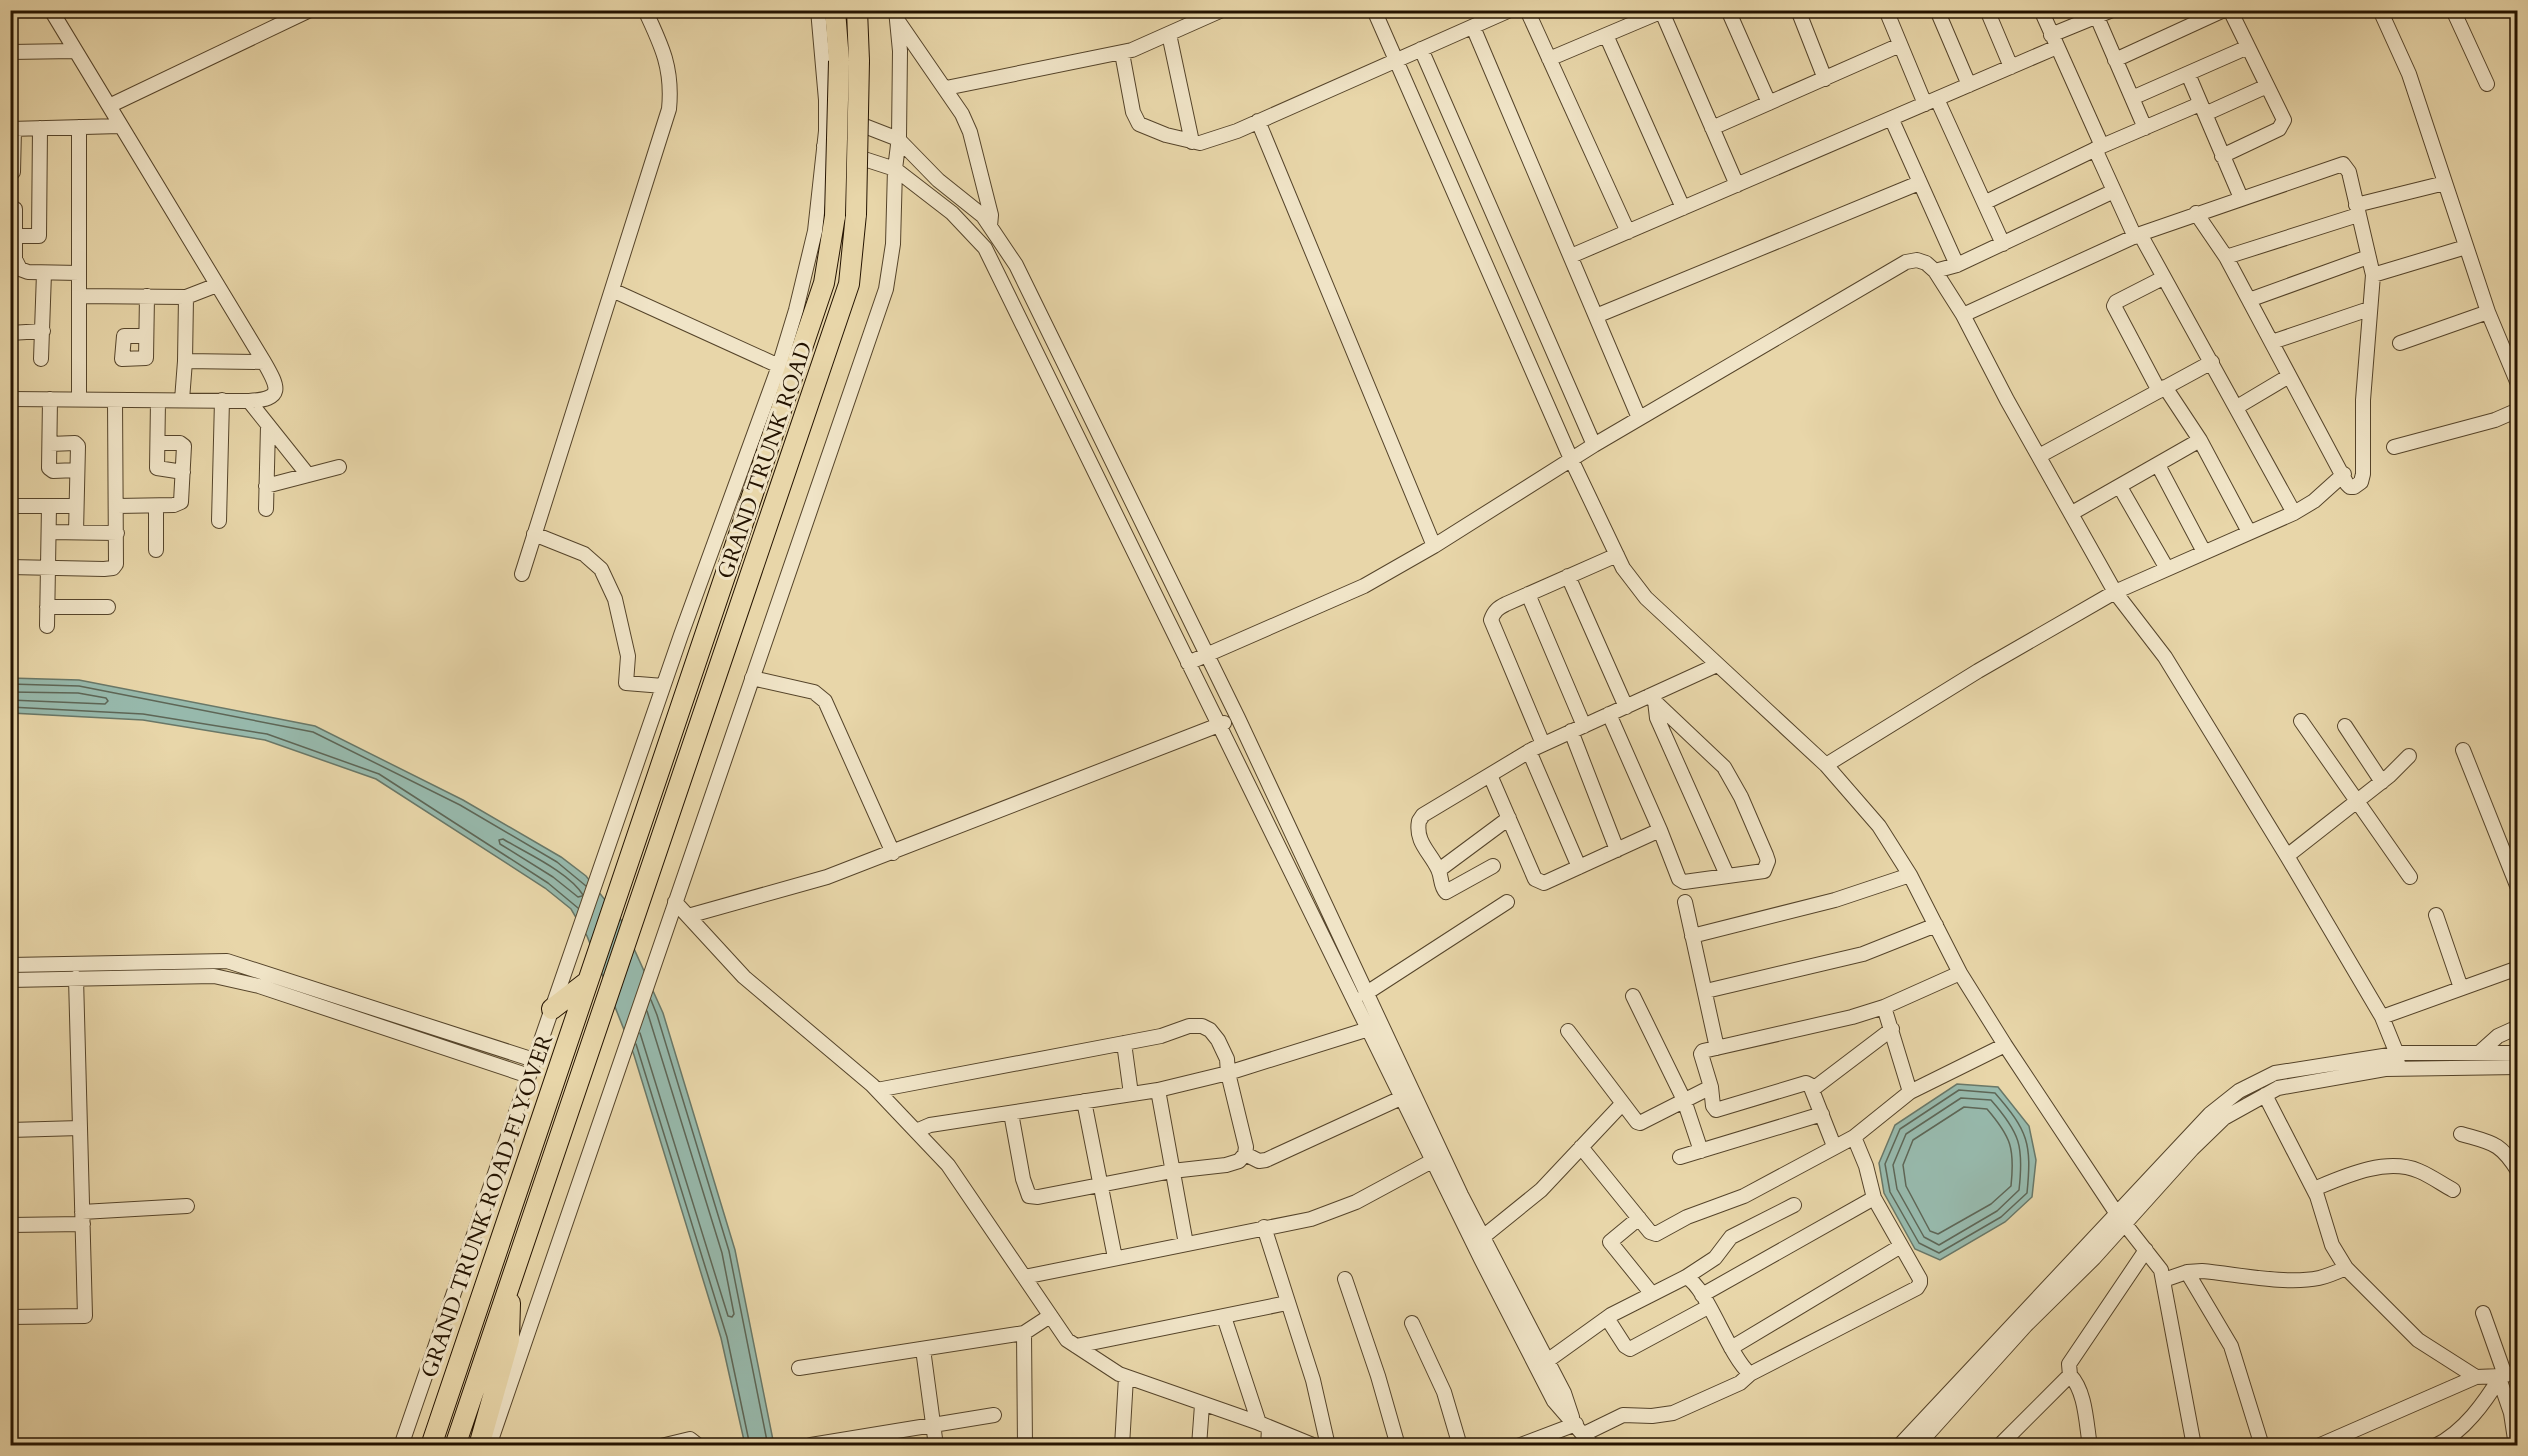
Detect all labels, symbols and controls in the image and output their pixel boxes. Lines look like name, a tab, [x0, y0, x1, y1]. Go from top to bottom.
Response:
street label: GRAND TRUNK ROAD	[710, 338, 820, 583]
street label: GRAND TRUNK ROAD FLYOVER	[414, 1030, 560, 1382]

